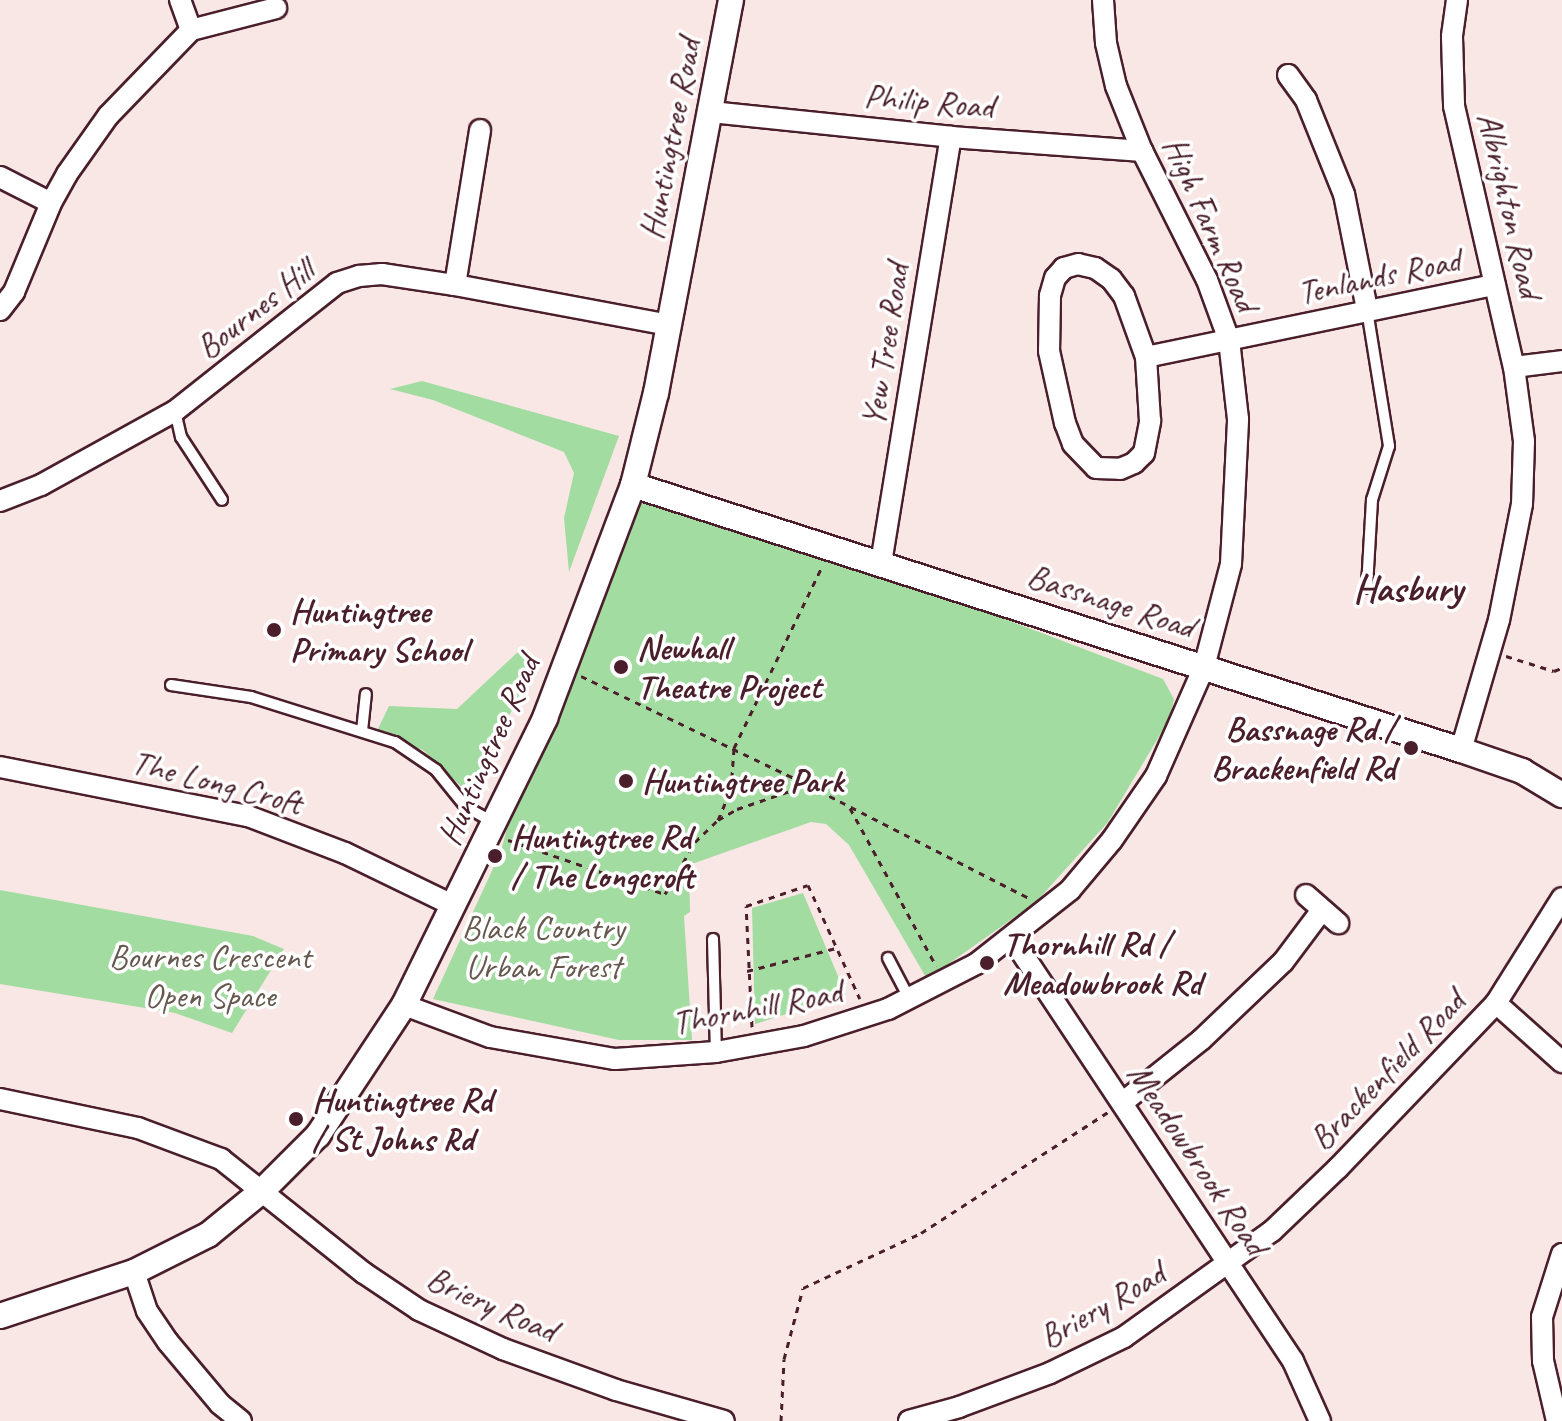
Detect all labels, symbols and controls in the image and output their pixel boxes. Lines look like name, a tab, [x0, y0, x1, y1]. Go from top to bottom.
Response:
street label: Huntingtree Road	[631, 36, 709, 242]
street label: Philip Road	[863, 75, 995, 127]
street label: Albrighton Road	[1469, 109, 1551, 301]
street label: High Farm Road	[1154, 129, 1268, 319]
street label: Tenlands Road	[1295, 239, 1463, 313]
street label: Bournes Hill	[188, 250, 322, 368]
street label: Yew Tree Road	[852, 261, 918, 429]
street label: Bassnage Road	[1022, 555, 1200, 647]
district label: Hasbury	[1353, 566, 1463, 612]
place label: Huntingtree Primary School	[290, 590, 467, 670]
marker: Huntingtree Primary School	[265, 621, 283, 639]
place label: Newhall Theatre Project	[637, 627, 821, 706]
street label: Huntingtree Road	[428, 649, 548, 851]
marker: Newhall Theatre Project	[612, 658, 630, 676]
place label: Bassnage Rd / Brackenfield Rd	[1211, 708, 1395, 788]
marker: Bassnage Rd / Brackenfield Rd	[1402, 739, 1420, 757]
street label: The Long Croft	[128, 741, 306, 823]
place label: Huntingtree Park	[642, 761, 845, 801]
marker: Huntingtree Park	[617, 772, 635, 790]
place label: Huntingtree Rd / The Longcroft	[511, 816, 694, 896]
marker: Huntingtree Rd / The Longcroft	[486, 847, 504, 865]
park label: Black Country Urban Forest	[462, 907, 624, 986]
place label: Thornhill Rd / Meadowbrook Rd	[1003, 923, 1201, 1002]
park label: Bournes Crescent Open Space	[109, 936, 311, 1016]
marker: Thornhill Rd / Meadowbrook Rd	[978, 954, 996, 972]
street label: Thornhill Road	[670, 971, 844, 1043]
street label: Brackenfield Road	[1301, 982, 1473, 1158]
street label: Meadowbrook Road	[1119, 1056, 1277, 1262]
place label: Huntingtree Rd / St Johns Rd	[312, 1079, 492, 1158]
marker: Huntingtree Rd / St Johns Rd	[287, 1110, 305, 1128]
street label: Briery Road	[1033, 1253, 1171, 1357]
street label: Briery Road	[421, 1258, 563, 1350]

